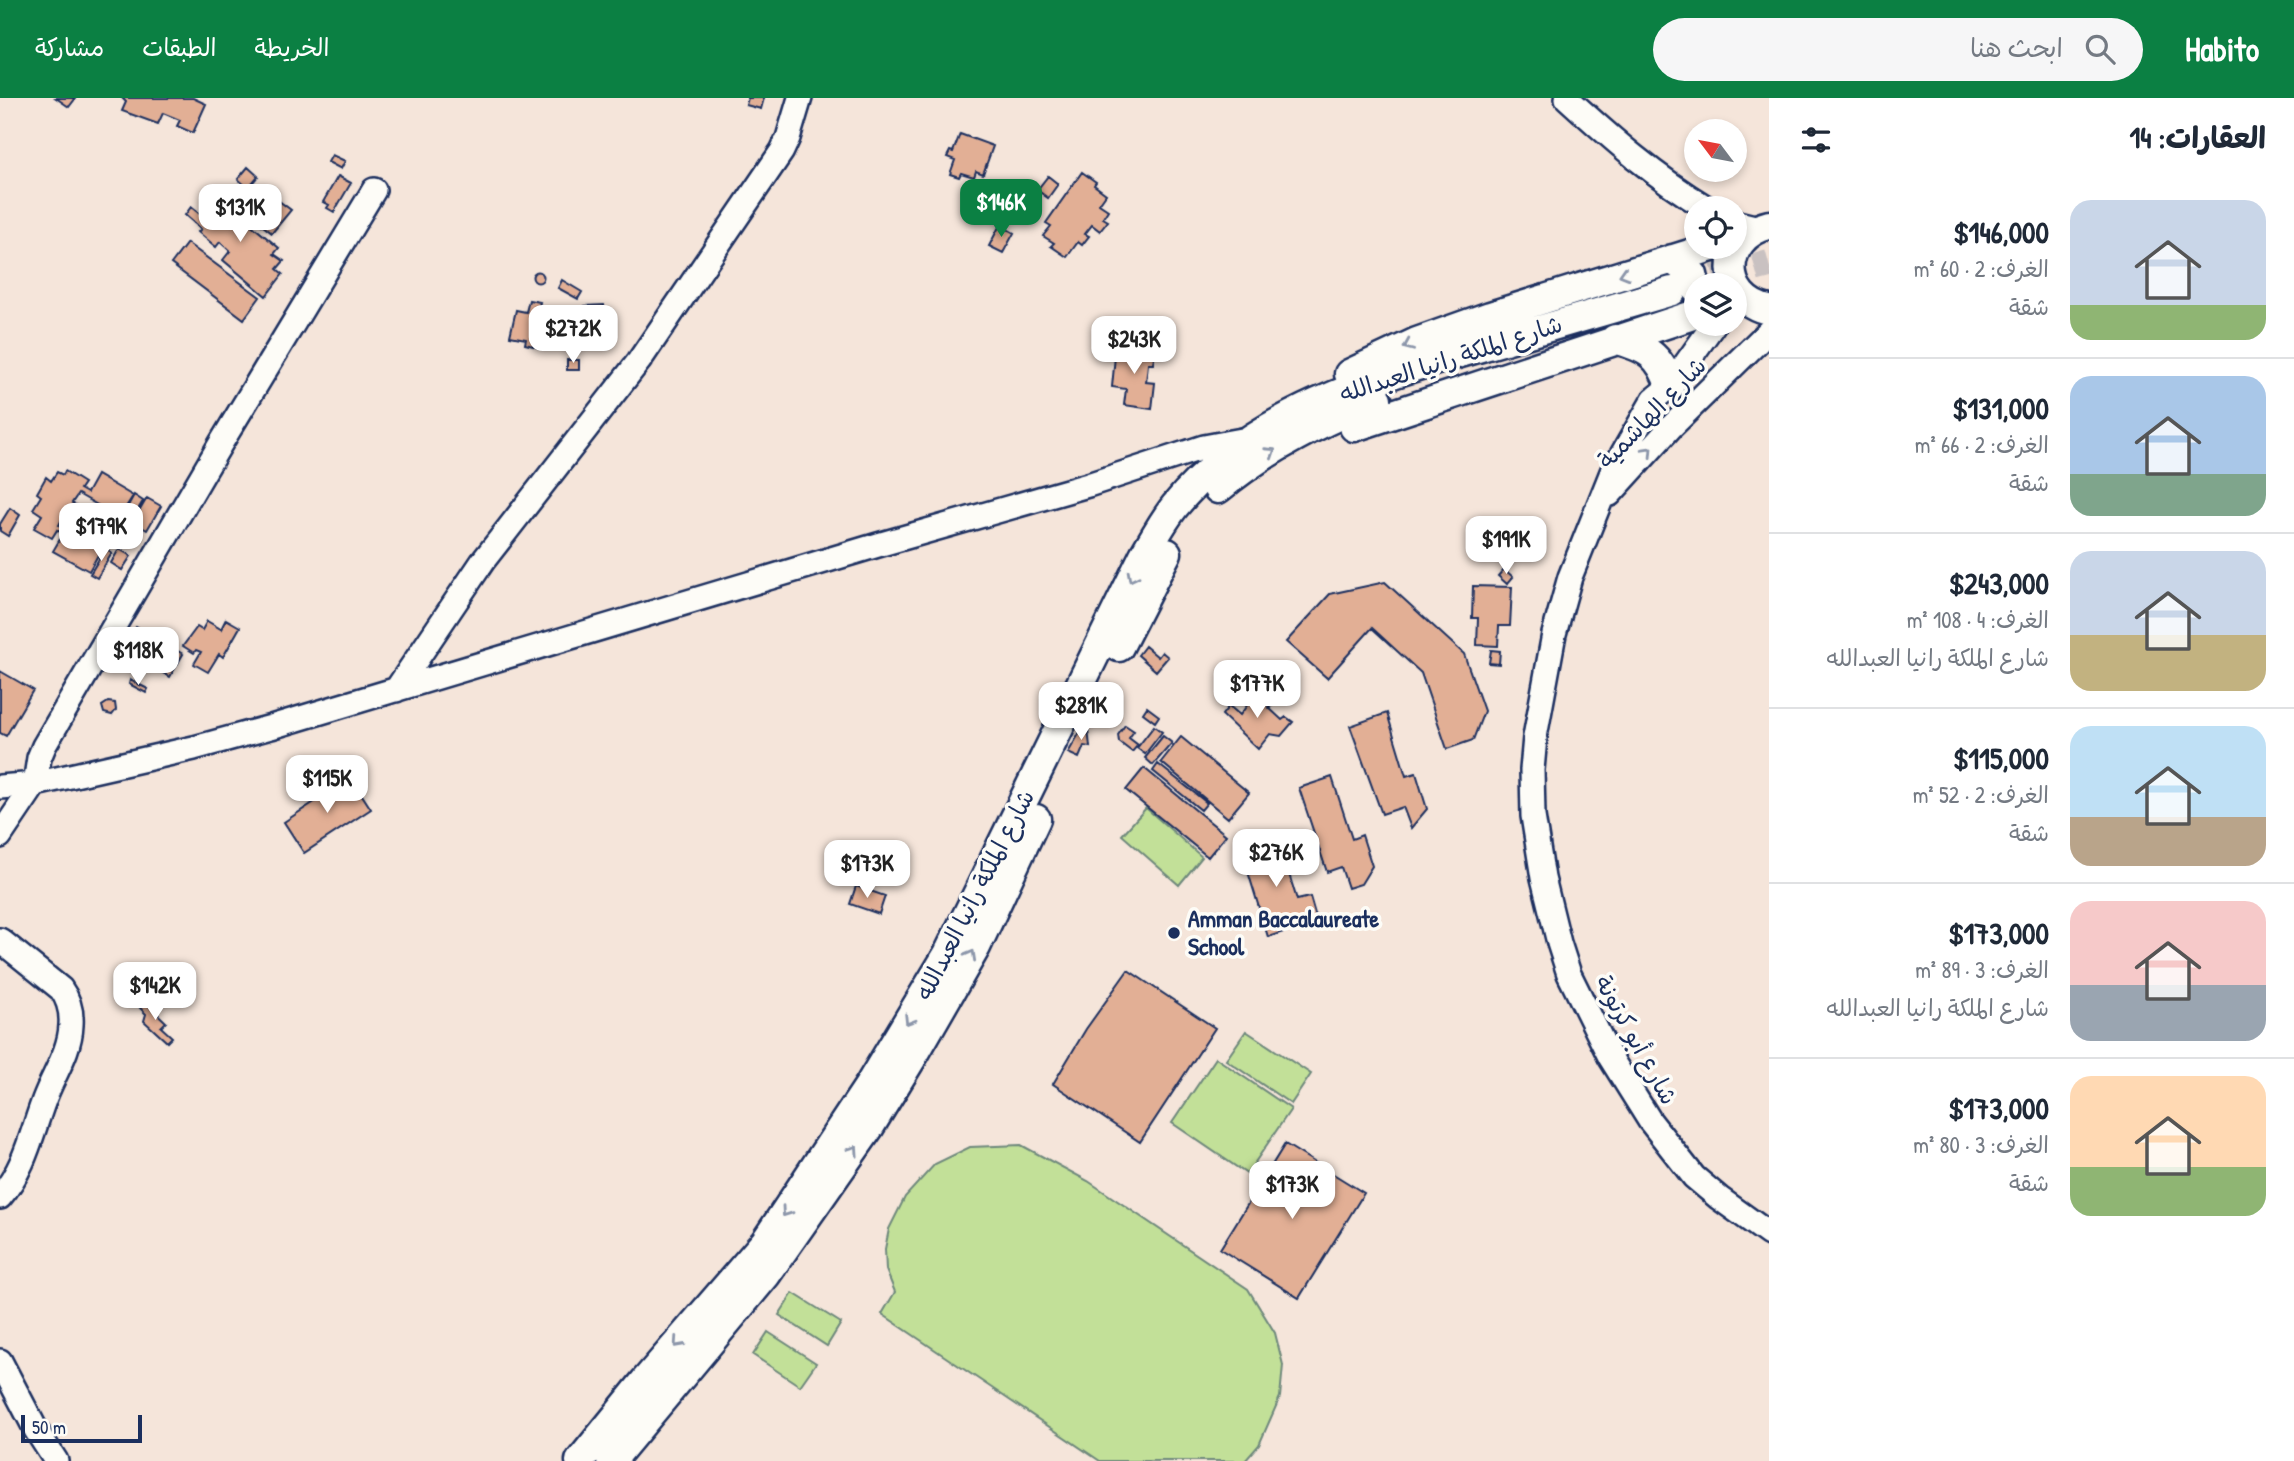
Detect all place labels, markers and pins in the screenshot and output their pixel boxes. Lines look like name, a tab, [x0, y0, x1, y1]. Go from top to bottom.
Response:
pin: $146K	[952, 180, 1050, 239]
pin: $131K	[191, 184, 289, 244]
pin: $272K	[524, 306, 622, 365]
pin: $243K	[1085, 316, 1183, 376]
pin: $179K	[52, 504, 150, 563]
pin: $191K	[1457, 517, 1555, 576]
pin: $118K	[89, 628, 187, 687]
pin: $177K	[1208, 660, 1306, 720]
pin: $281K	[1032, 682, 1130, 742]
pin: $115K	[278, 756, 376, 815]
pin: $276K	[1227, 830, 1325, 889]
pin: $173K	[818, 840, 916, 900]
place label: Amman Baccalaureate School	[1188, 902, 1380, 962]
marker: Amman Baccalaureate School	[1166, 925, 1182, 941]
pin: $142K	[106, 962, 204, 1022]
pin: $173K	[1243, 1162, 1341, 1221]

